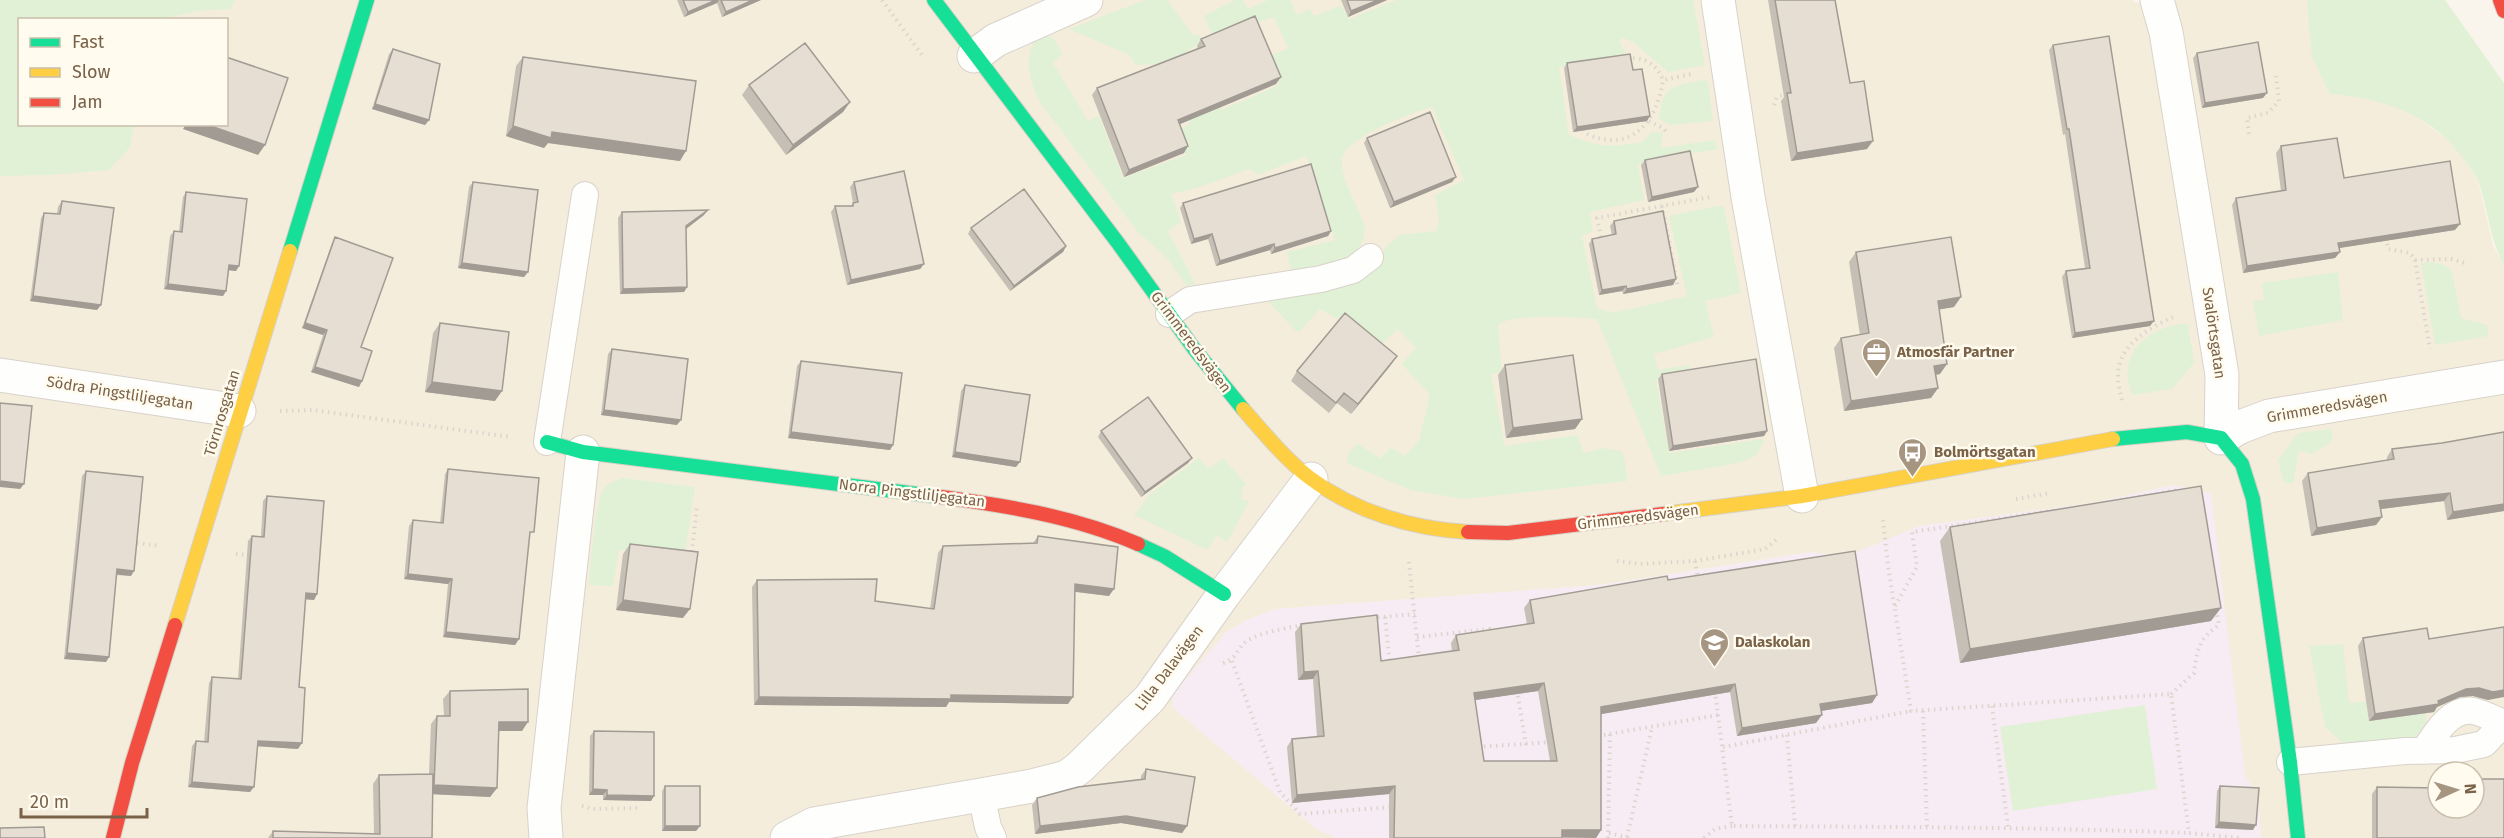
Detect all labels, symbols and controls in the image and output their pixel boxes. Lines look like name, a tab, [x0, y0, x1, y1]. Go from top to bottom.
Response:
legend	[18, 18, 228, 126]
text: Fast	[72, 31, 105, 53]
text: Slow	[72, 61, 111, 83]
text: Jam	[72, 91, 103, 113]
street label: Svalörtsgatan	[2199, 286, 2229, 380]
street label: Grimmeredsvägen	[1147, 288, 1235, 396]
office icon: Atmosfär Partner	[1860, 336, 1892, 378]
place label: Atmosfär Partner	[1896, 343, 2015, 361]
street label: Törnrosgatan	[200, 368, 244, 458]
street label: Södra Pingstliljegatan	[45, 373, 195, 413]
street label: Grimmeredsvägen	[2265, 388, 2389, 426]
bus stop icon: Bolmörtsgatan	[1897, 436, 1929, 478]
place label: Bolmörtsgatan	[1934, 443, 2036, 461]
street label: Norra Pingstliljegatan	[838, 475, 986, 511]
street label: Grimmeredsvägen	[1576, 501, 1700, 533]
street label: Lilla Dalavägen	[1131, 622, 1207, 714]
school or university icon: Dalaskolan	[1698, 626, 1730, 668]
place label: Dalaskolan	[1735, 633, 1810, 651]
north arrow	[2426, 760, 2486, 820]
scale bar	[21, 781, 147, 819]
text: N	[2461, 783, 2480, 795]
text: 20 m	[30, 791, 69, 813]

